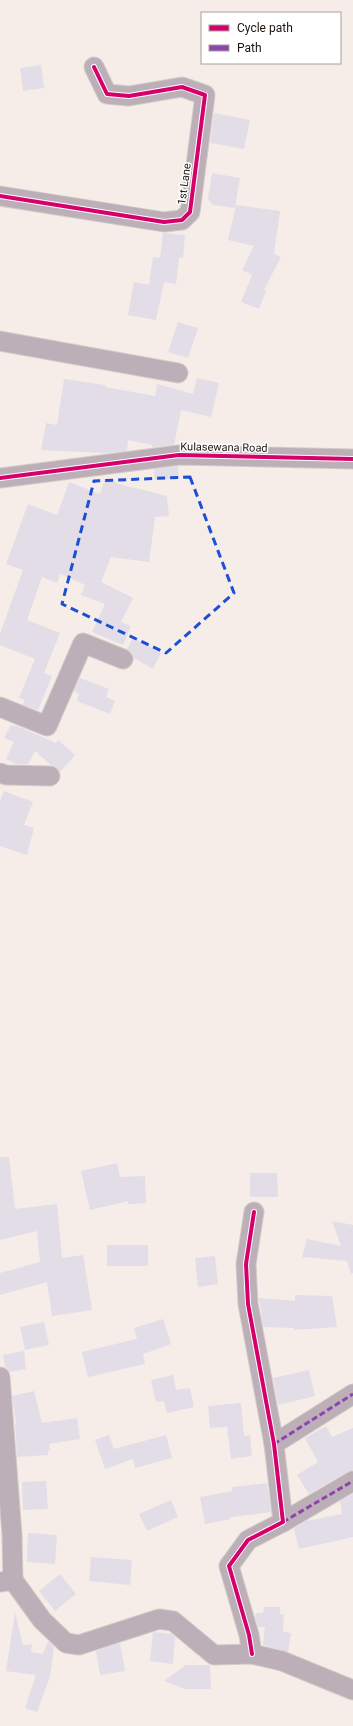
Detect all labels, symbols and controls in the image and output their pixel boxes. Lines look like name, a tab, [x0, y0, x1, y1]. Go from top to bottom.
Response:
legend	[201, 12, 341, 64]
text: Cycle path	[237, 21, 293, 35]
text: Path	[237, 41, 262, 55]
street label: 1st Lane	[175, 162, 194, 206]
street label: Kulasewana Road	[180, 440, 268, 455]

